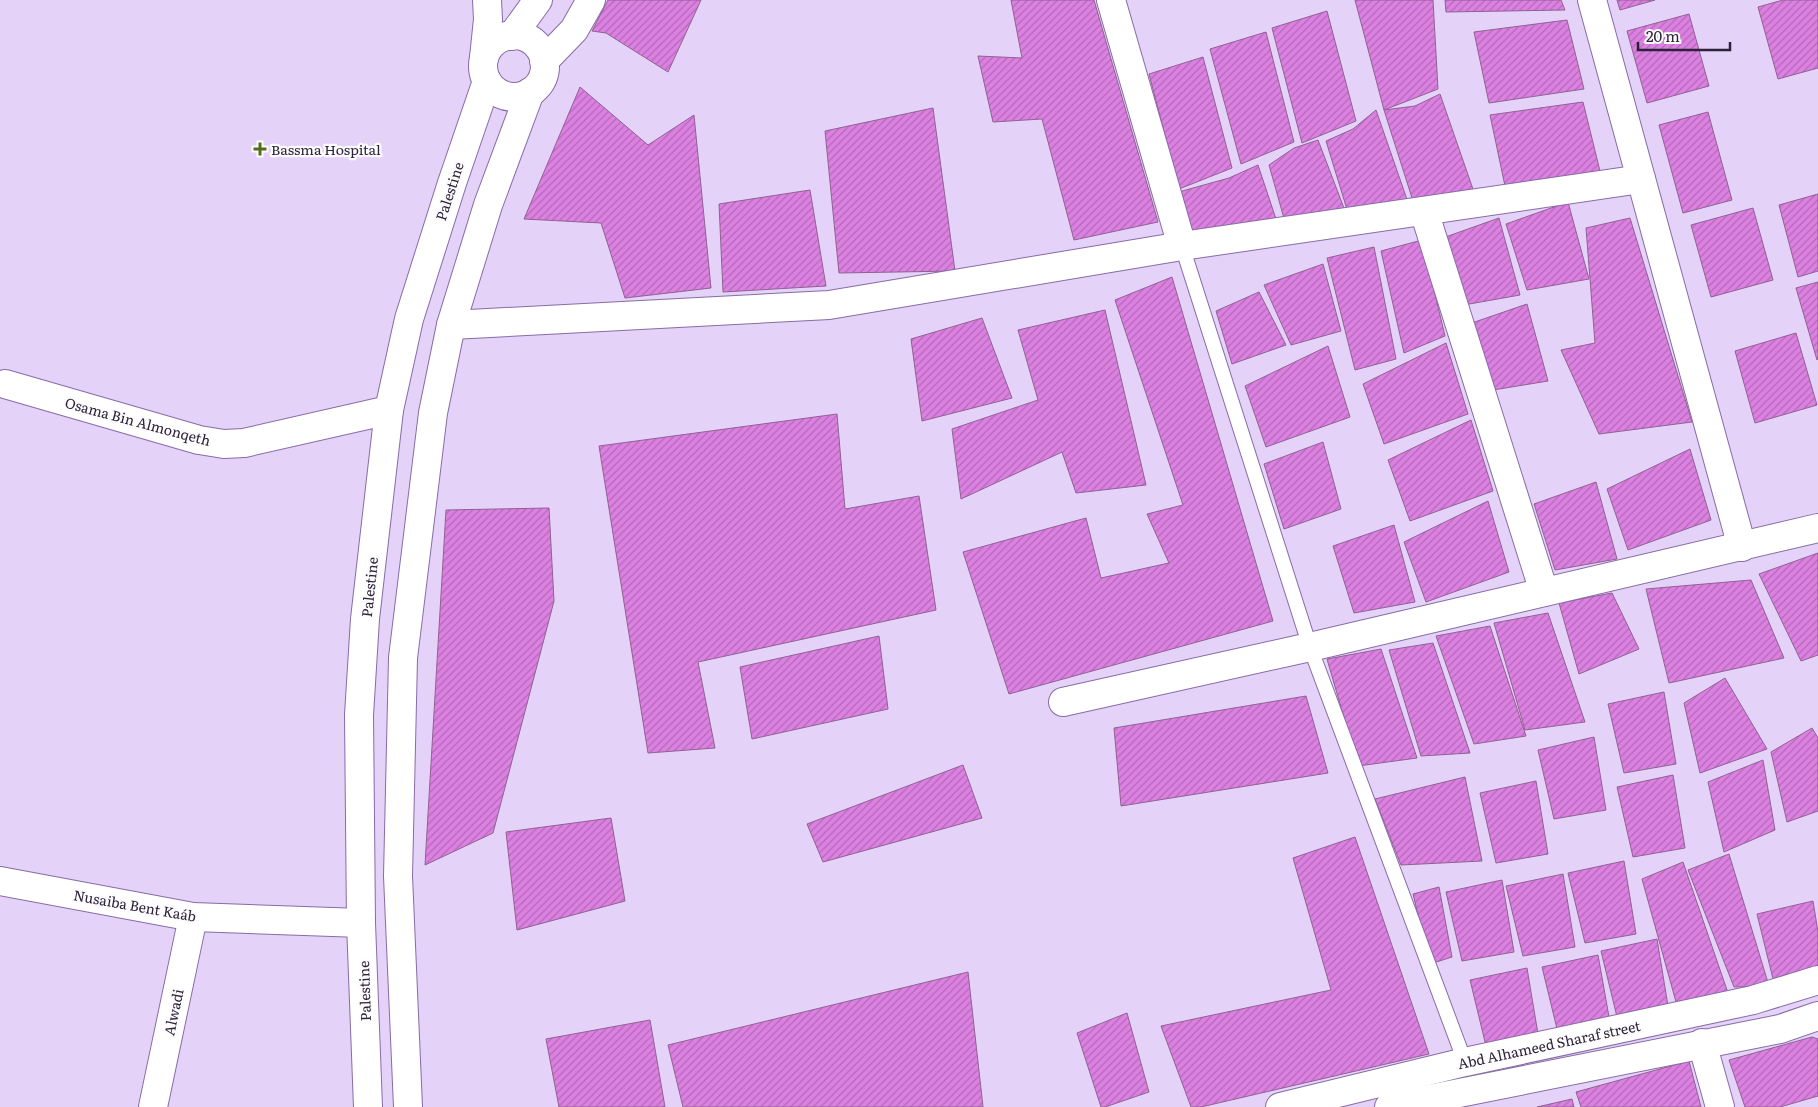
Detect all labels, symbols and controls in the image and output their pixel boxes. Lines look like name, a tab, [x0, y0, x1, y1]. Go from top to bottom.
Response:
scale bar	[1638, 20, 1730, 52]
text: 20 m	[1646, 24, 1680, 47]
place label: Bassma Hospital	[271, 139, 381, 159]
marker: Bassma Hospital	[253, 142, 267, 156]
street label: Palestine	[430, 159, 468, 223]
street label: Osama Bin Almonqeth	[63, 392, 213, 450]
street label: Palestine	[356, 556, 382, 618]
street label: Nusaiba Bent Kaáb	[72, 884, 198, 926]
street label: Palestine	[353, 960, 375, 1022]
street label: Alwadi	[158, 986, 188, 1037]
street label: Abd Alhameed Sharaf street	[1456, 1015, 1643, 1073]

